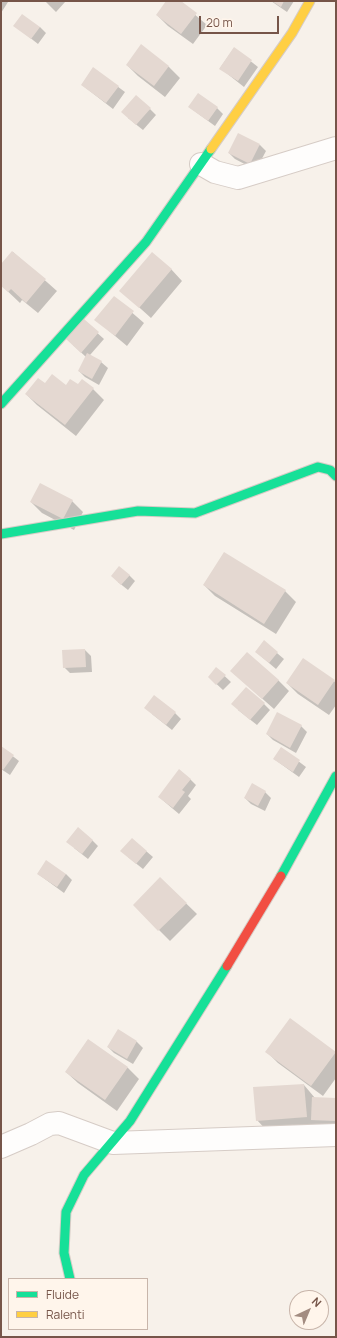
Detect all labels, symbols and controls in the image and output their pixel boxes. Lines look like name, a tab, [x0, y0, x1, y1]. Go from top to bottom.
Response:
scale bar	[201, 8, 281, 34]
text: 20 m	[206, 14, 233, 31]
legend	[8, 1278, 148, 1330]
text: Fluide	[46, 1286, 79, 1303]
north arrow	[289, 1290, 329, 1330]
text: N	[309, 1294, 325, 1310]
text: Ralenti	[46, 1306, 85, 1323]

